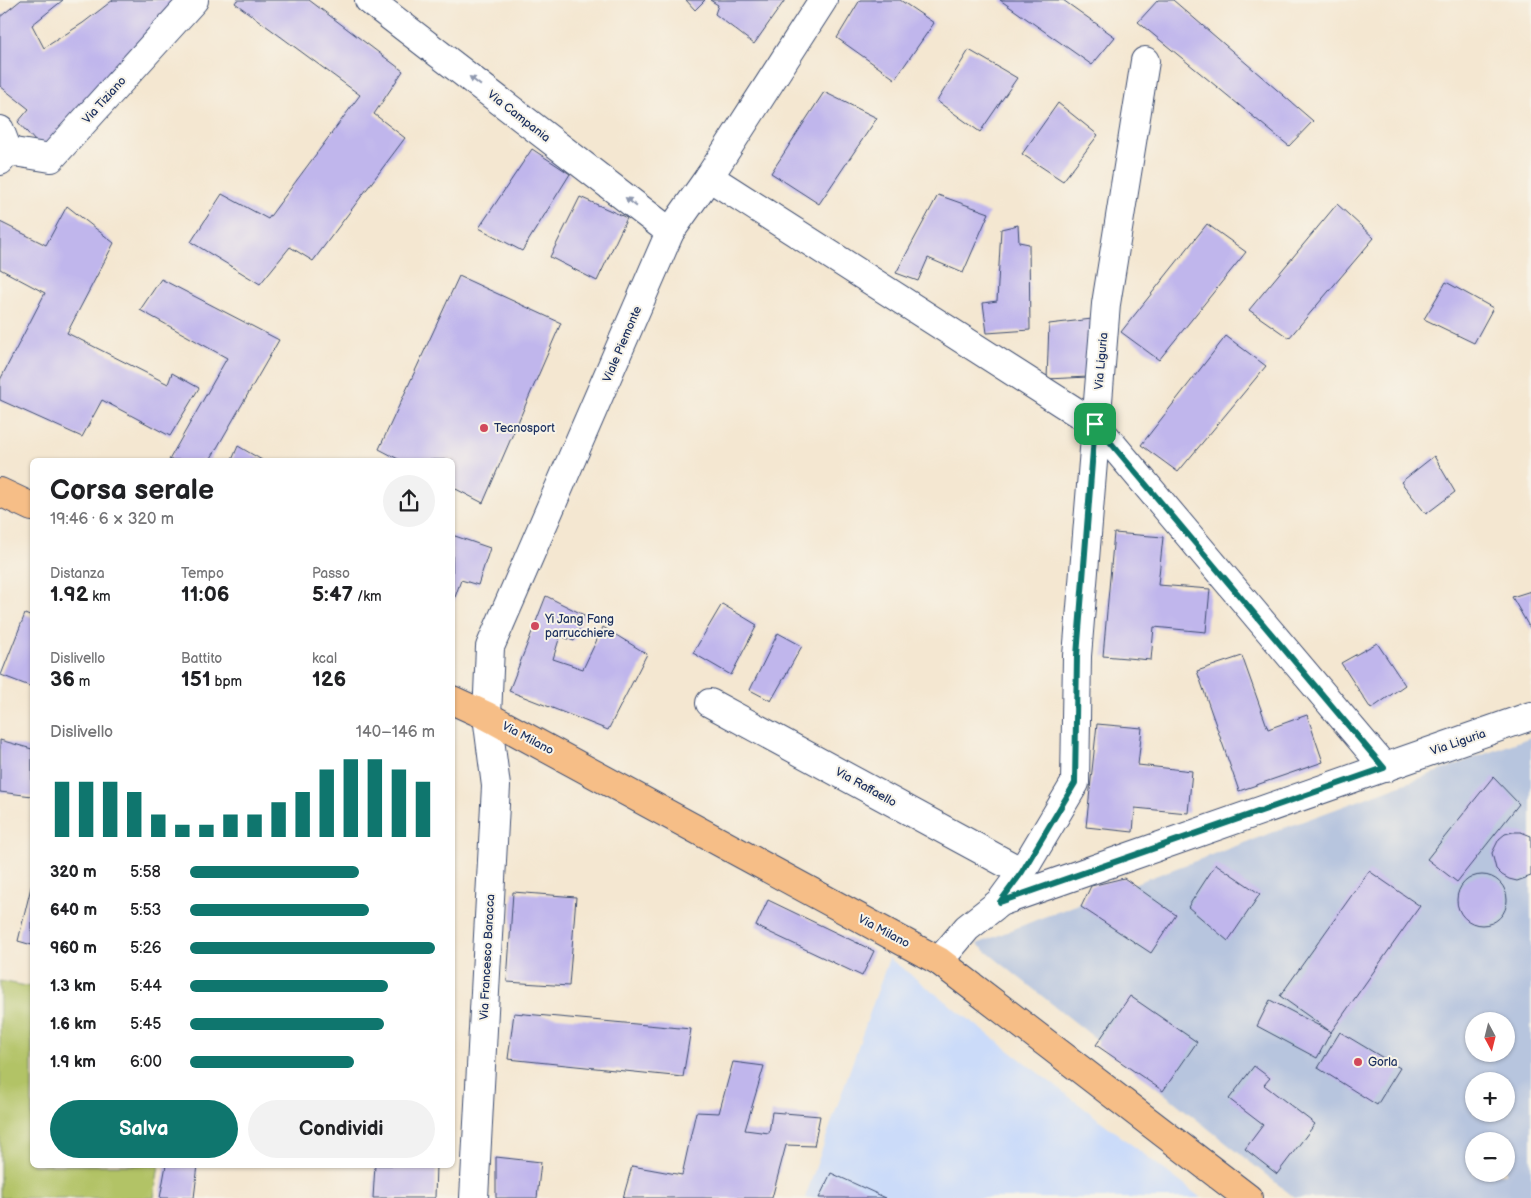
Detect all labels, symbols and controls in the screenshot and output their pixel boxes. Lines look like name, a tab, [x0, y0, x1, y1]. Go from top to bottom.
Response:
street label: Via Tiziano	[79, 73, 130, 127]
one-way arrow	[469, 76, 482, 87]
street label: Via Campania	[484, 87, 553, 146]
one-way arrow	[625, 196, 638, 207]
street label: Viale Piemonte	[600, 304, 645, 385]
street label: Via Liguria	[1092, 332, 1111, 390]
pin	[1074, 403, 1116, 445]
icon: arrive	[1081, 410, 1109, 438]
place label: Tecnosport	[494, 421, 555, 436]
marker: Tecnosport	[478, 422, 490, 434]
text: Corsa serale	[50, 474, 214, 507]
button: share	[383, 475, 435, 527]
text: 19:46 · 6 × 320 m	[50, 510, 174, 529]
text: Distanza	[50, 565, 105, 582]
text: Tempo	[181, 565, 224, 582]
text: Passo	[312, 565, 350, 582]
text: 1.92	[50, 582, 88, 607]
text: 11:06	[181, 582, 230, 607]
text: 5:47	[312, 582, 353, 607]
text: km	[88, 588, 111, 605]
text: /km	[353, 588, 382, 605]
place label: Yi Jang Fang parrucchiere	[544, 612, 615, 641]
marker: Yi Jang Fang parrucchiere	[529, 620, 541, 632]
text: Dislivello	[50, 650, 105, 667]
text: Battito	[181, 650, 222, 667]
text: kcal	[312, 650, 337, 667]
text: 36	[50, 667, 75, 692]
text: 151	[181, 667, 211, 692]
text: 126	[312, 667, 346, 692]
text: m	[75, 673, 90, 690]
text: bpm	[211, 673, 242, 690]
street label: Via Milano	[499, 719, 556, 758]
text: Dislivello	[50, 723, 113, 742]
text: 140–146 m	[356, 723, 435, 742]
street label: Via Liguria	[1429, 726, 1488, 759]
street label: Via Raffaello	[833, 764, 899, 810]
text: 320 m	[50, 863, 97, 882]
text: 5:58	[130, 863, 161, 882]
street label: Via Francesco Baracca	[477, 893, 498, 1021]
text: 640 m	[50, 901, 97, 920]
text: 5:53	[130, 901, 161, 920]
street label: Via Milano	[855, 912, 912, 951]
text: 960 m	[50, 939, 97, 958]
text: 5:26	[130, 939, 162, 958]
text: 1.3 km	[50, 977, 96, 996]
text: 5:44	[130, 977, 162, 996]
north arrow	[1465, 1012, 1515, 1062]
map controls	[1465, 1012, 1515, 1182]
text: 1.6 km	[50, 1015, 96, 1034]
text: 5:45	[130, 1015, 161, 1034]
text: 1.9 km	[50, 1053, 96, 1072]
text: 6:00	[130, 1053, 162, 1072]
place label: Gorla	[1368, 1055, 1398, 1070]
marker: Gorla	[1352, 1056, 1364, 1068]
button: +	[1465, 1072, 1515, 1122]
button: Salva	[50, 1100, 238, 1158]
button: Condividi	[248, 1100, 435, 1158]
button: −	[1465, 1132, 1515, 1182]

